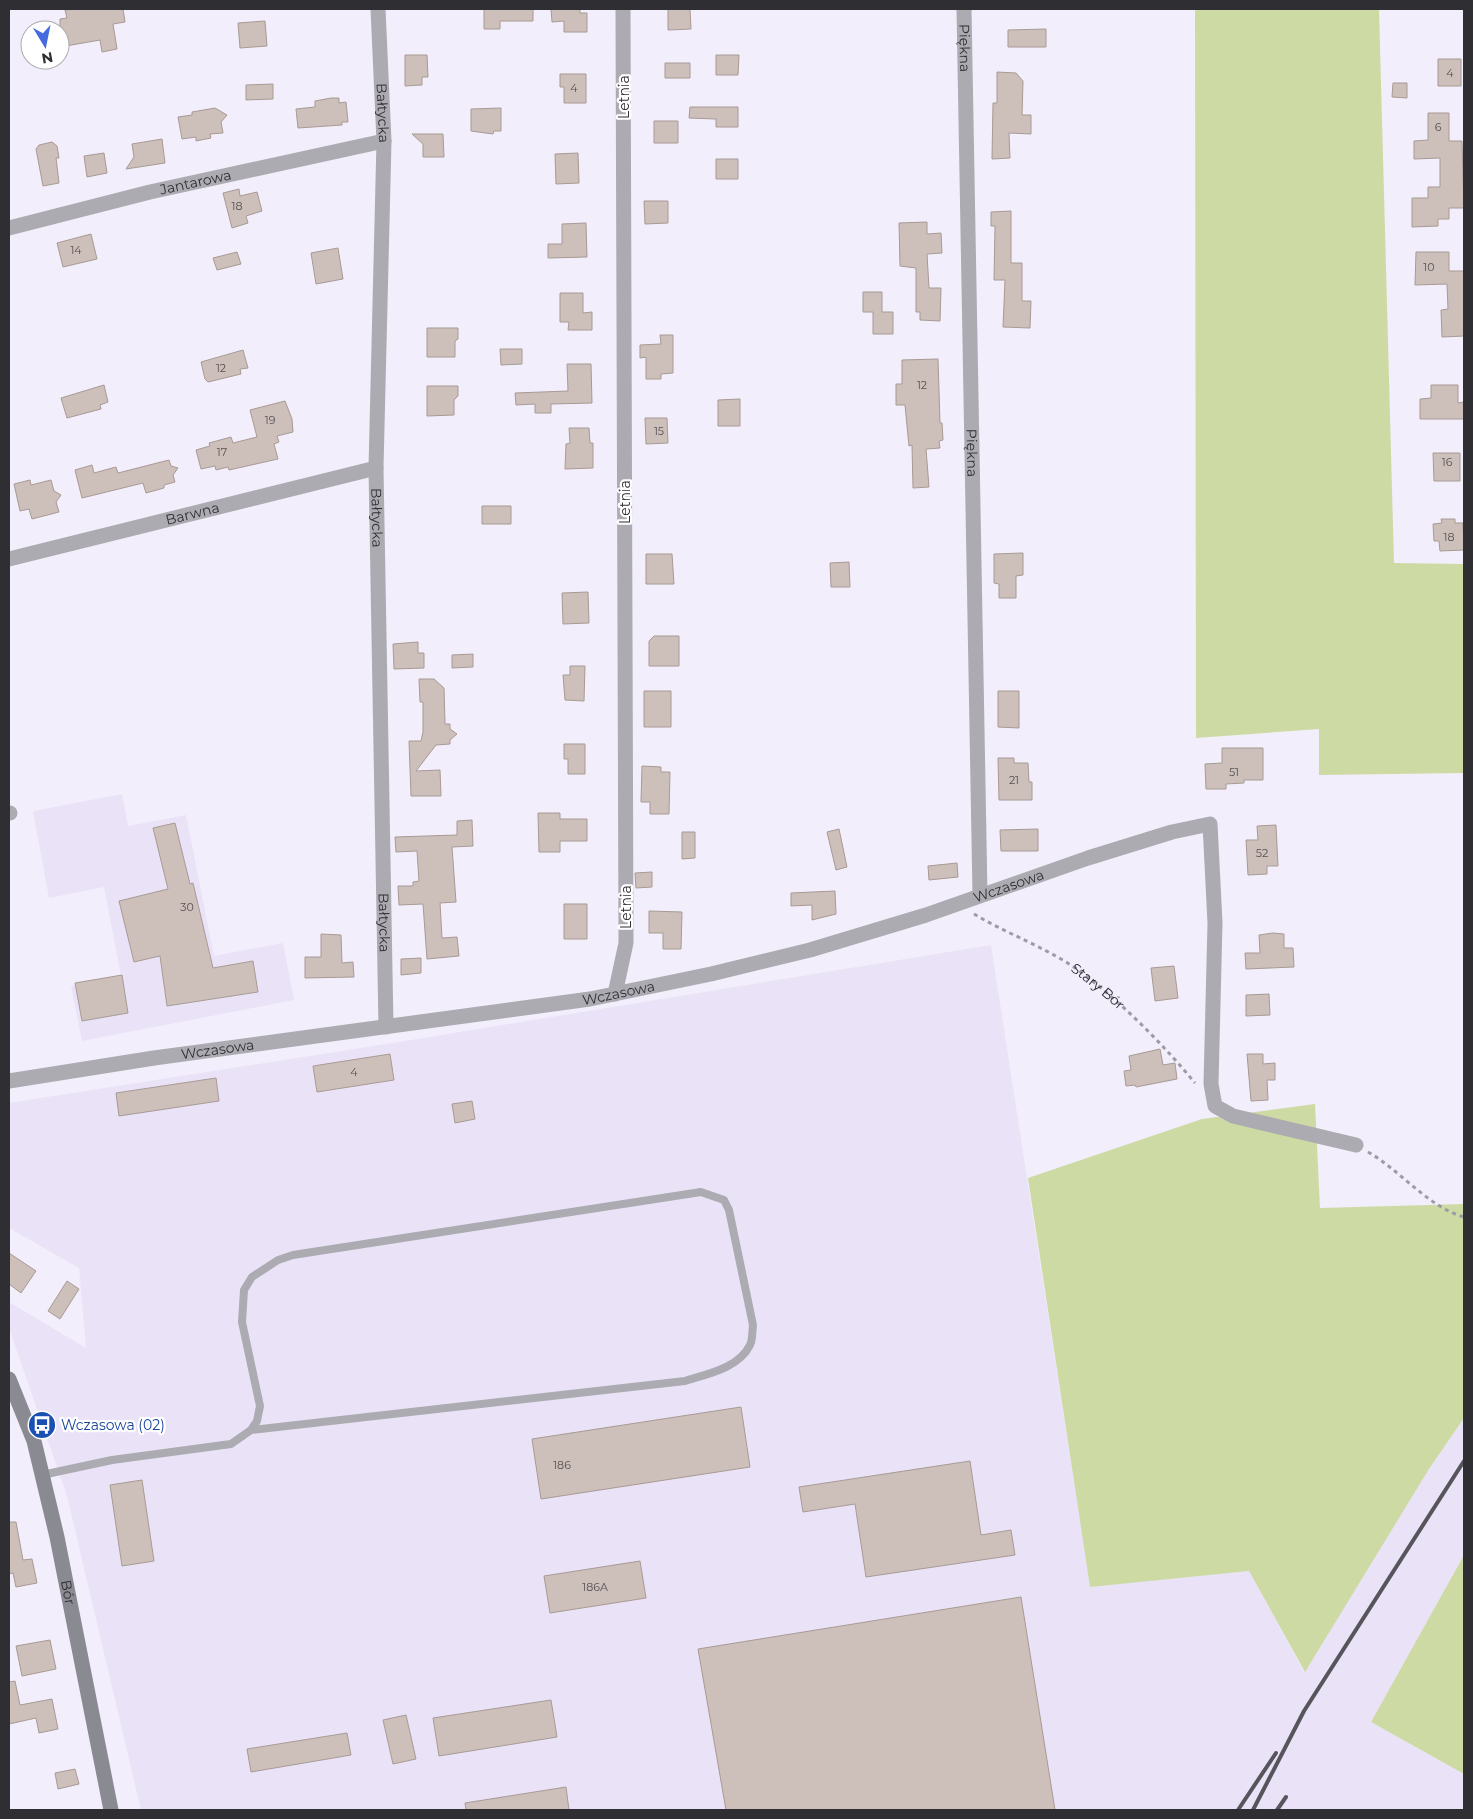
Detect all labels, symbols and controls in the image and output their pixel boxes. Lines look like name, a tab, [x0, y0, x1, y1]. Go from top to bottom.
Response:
north arrow	[20, 20, 70, 70]
street label: Piękna	[955, 24, 974, 72]
text: N	[40, 48, 54, 68]
house number: 4	[1446, 66, 1454, 80]
street label: Letnia	[615, 75, 633, 119]
house number: 4	[570, 81, 578, 95]
street label: Bałtycka	[372, 83, 393, 143]
house number: 6	[1435, 120, 1442, 134]
street label: Jantarowa	[157, 166, 233, 199]
house number: 18	[232, 199, 243, 213]
house number: 14	[70, 243, 82, 257]
house number: 10	[1423, 260, 1435, 274]
house number: 12	[216, 361, 226, 375]
house number: 12	[917, 378, 927, 392]
house number: 19	[265, 413, 276, 427]
house number: 15	[654, 424, 664, 438]
street label: Piękna	[963, 429, 981, 477]
house number: 17	[217, 445, 227, 459]
house number: 16	[1442, 455, 1453, 469]
street label: Letnia	[616, 480, 634, 524]
street label: Bałtycka	[367, 488, 386, 548]
street label: Barwna	[164, 498, 221, 529]
house number: 18	[1444, 530, 1455, 544]
house number: 51	[1229, 765, 1239, 779]
house number: 21	[1009, 773, 1019, 787]
house number: 52	[1256, 846, 1268, 860]
street label: Wczasowa	[971, 865, 1046, 907]
street label: Letnia	[617, 885, 635, 929]
street label: Bałtycka	[375, 893, 394, 953]
house number: 30	[180, 900, 194, 914]
street label: Stary Bór	[1068, 959, 1129, 1014]
street label: Wczasowa	[581, 977, 657, 1009]
street label: Wczasowa	[180, 1036, 255, 1063]
house number: 4	[350, 1065, 358, 1079]
bus stop icon: Wczasowa (02)	[27, 1410, 57, 1440]
place label: Wczasowa (02)	[61, 1416, 165, 1434]
house number: 186	[553, 1458, 571, 1472]
street label: Bór	[57, 1578, 79, 1607]
house number: 186A	[582, 1580, 608, 1594]

